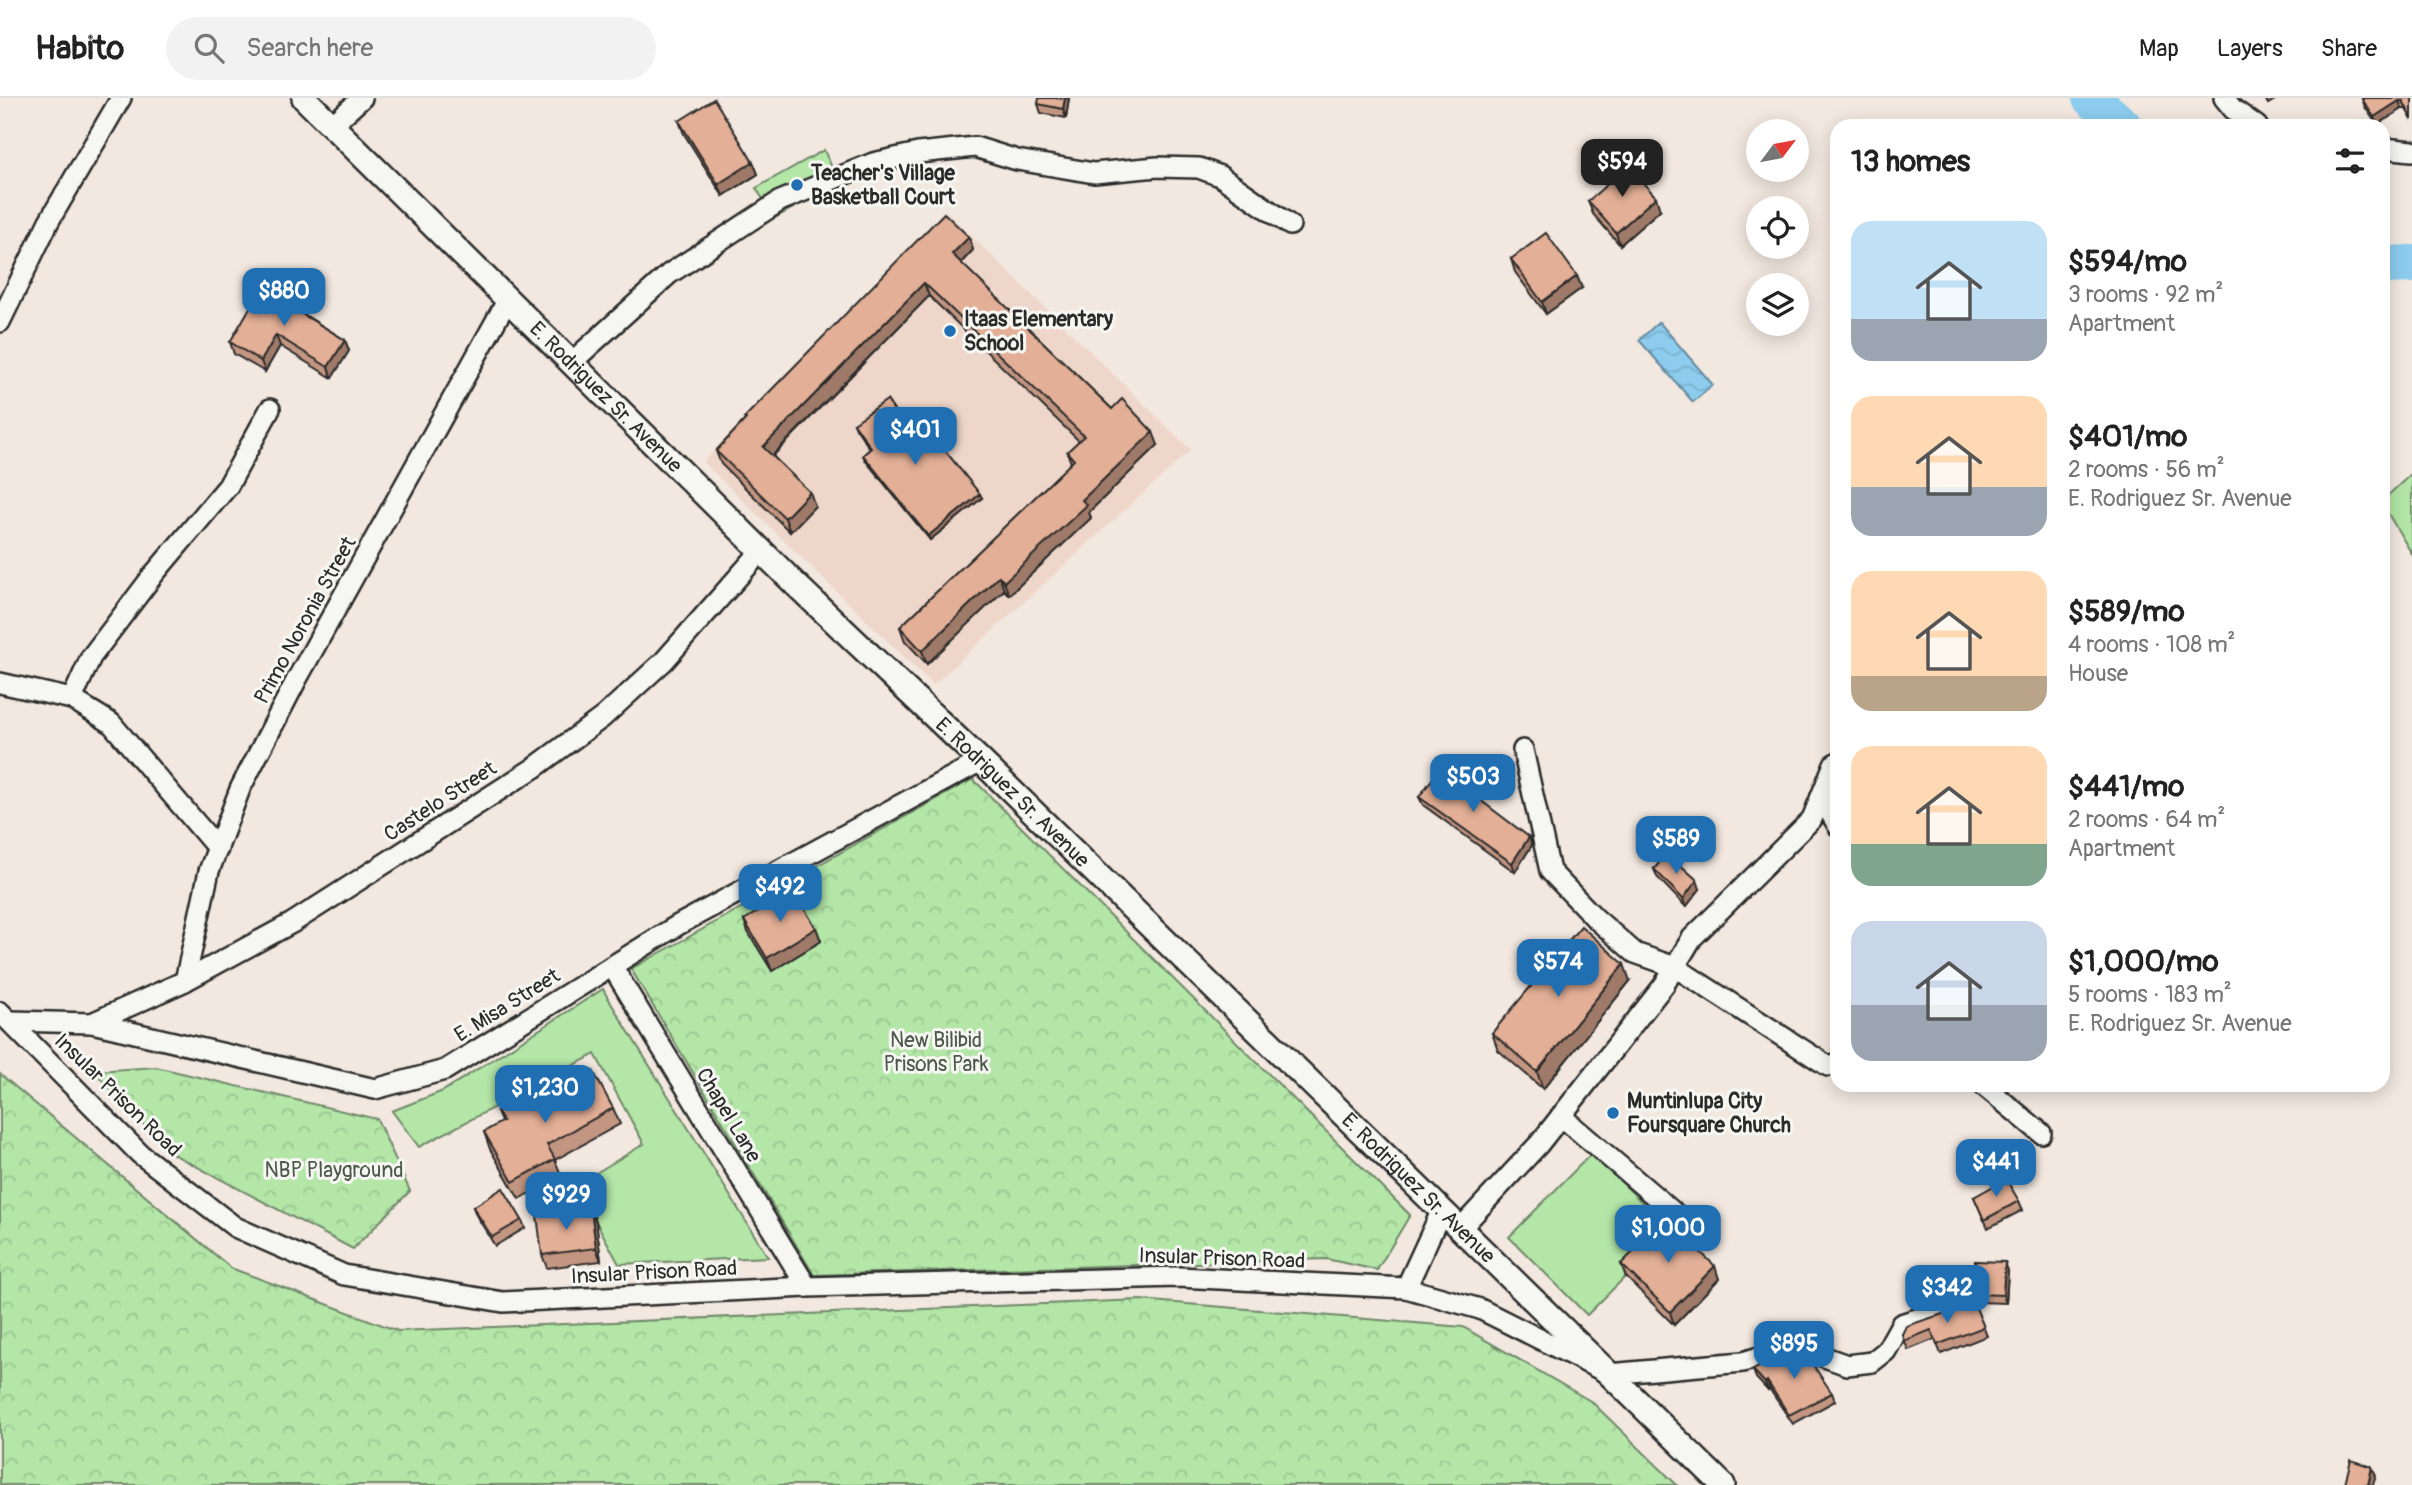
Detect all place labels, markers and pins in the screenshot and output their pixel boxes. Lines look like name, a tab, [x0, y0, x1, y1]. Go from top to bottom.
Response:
pin: $594	[1581, 140, 1663, 199]
place label: Teacher's Village Basketball Court	[810, 160, 956, 211]
marker: Teacher's Village Basketball Court	[789, 177, 805, 193]
pin: $880	[243, 268, 325, 328]
place label: Itaas Elementary School	[964, 306, 1113, 357]
marker: Itaas Elementary School	[942, 323, 958, 339]
pin: $401	[874, 408, 956, 467]
pin: $503	[1432, 754, 1514, 814]
pin: $589	[1635, 816, 1717, 876]
pin: $492	[739, 864, 821, 924]
pin: $574	[1517, 940, 1599, 999]
pin: $1,230	[488, 1066, 602, 1125]
place label: Muntinlupa City Foursquare Church	[1627, 1088, 1791, 1139]
marker: Muntinlupa City Foursquare Church	[1605, 1105, 1621, 1121]
pin: $441	[1955, 1140, 2037, 1199]
pin: $929	[525, 1172, 607, 1232]
pin: $1,000	[1611, 1206, 1725, 1265]
pin: $342	[1906, 1266, 1988, 1325]
pin: $895	[1753, 1322, 1835, 1381]

